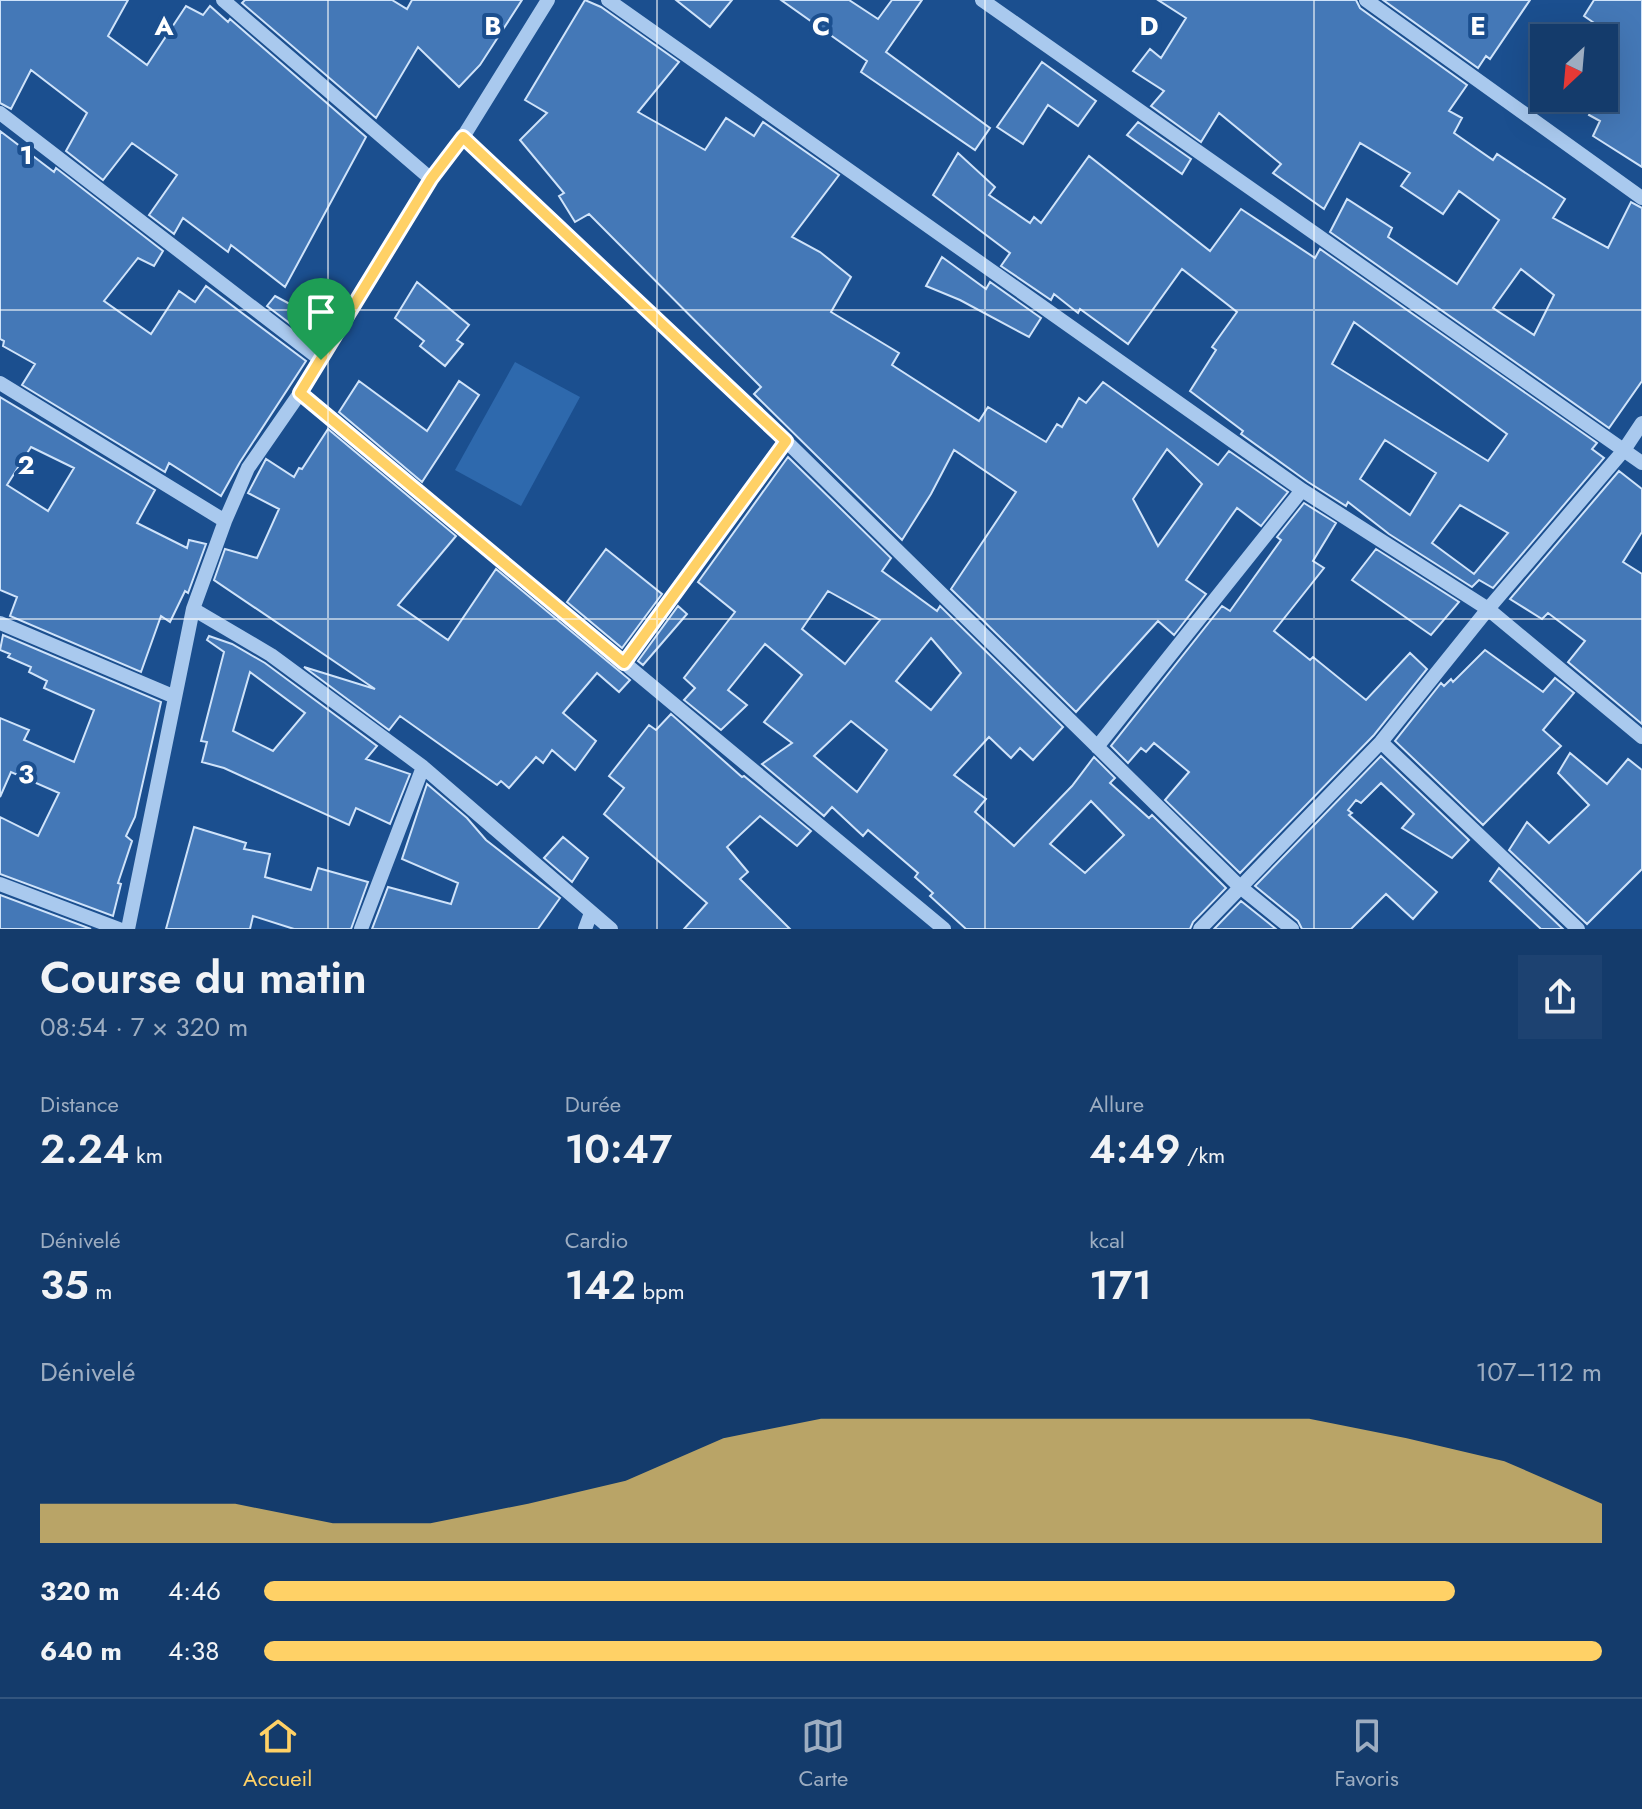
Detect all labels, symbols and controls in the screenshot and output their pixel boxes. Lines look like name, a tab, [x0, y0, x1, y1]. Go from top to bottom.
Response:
text: A	[153, 7, 174, 45]
text: B	[484, 7, 502, 45]
text: C	[812, 7, 830, 45]
text: D	[1139, 7, 1159, 45]
text: E	[1470, 7, 1486, 45]
north arrow	[1530, 24, 1618, 112]
map controls	[1530, 24, 1618, 112]
text: 1	[19, 136, 33, 174]
pin	[287, 278, 355, 360]
icon: arrive	[299, 290, 343, 334]
text: 2	[17, 446, 35, 484]
text: 3	[18, 755, 34, 793]
text: Course du matin	[40, 946, 367, 1010]
button: share	[1518, 955, 1602, 1039]
text: 08:54 · 7 × 320 m	[40, 1008, 248, 1046]
text: Distance	[40, 1088, 119, 1120]
text: Durée	[565, 1088, 621, 1120]
text: Allure	[1089, 1088, 1144, 1120]
text: 2.24	[40, 1120, 129, 1178]
text: 10:47	[565, 1120, 672, 1178]
text: 4:49	[1089, 1120, 1181, 1178]
text: km	[129, 1139, 163, 1171]
text: /km	[1181, 1139, 1225, 1171]
text: Dénivelé	[40, 1224, 121, 1256]
text: Cardio	[565, 1224, 628, 1256]
text: kcal	[1089, 1224, 1125, 1256]
text: 35	[40, 1256, 89, 1314]
text: 142	[565, 1256, 636, 1314]
text: 171	[1089, 1256, 1152, 1314]
text: m	[89, 1275, 112, 1307]
text: bpm	[636, 1275, 685, 1307]
text: Dénivelé	[40, 1353, 135, 1391]
text: 107–112 m	[1476, 1353, 1602, 1391]
text: 320 m	[40, 1572, 120, 1610]
text: 4:46	[168, 1572, 221, 1610]
text: 640 m	[40, 1632, 122, 1670]
text: 4:38	[168, 1632, 219, 1670]
tab: Accueil	[243, 1714, 312, 1794]
tab: Carte	[799, 1714, 848, 1794]
tab: Favoris	[1335, 1714, 1399, 1794]

